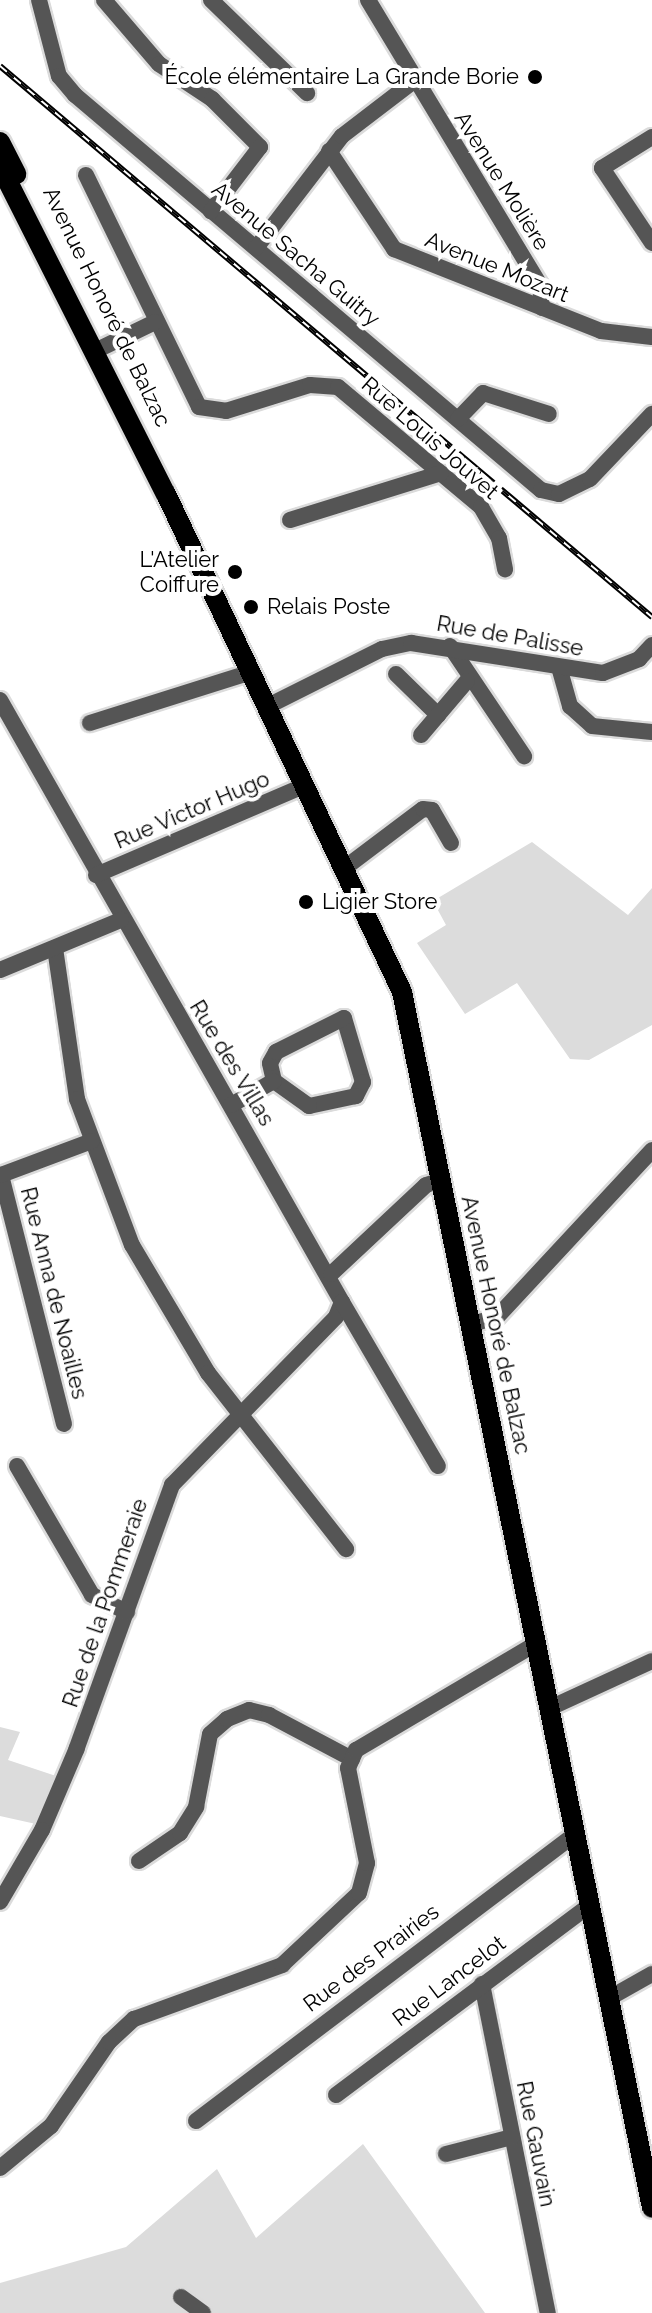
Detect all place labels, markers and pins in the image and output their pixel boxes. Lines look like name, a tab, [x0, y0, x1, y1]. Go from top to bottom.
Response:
place label: École élémentaire La Grande Borie	[165, 64, 519, 90]
marker: École élémentaire La Grande Borie	[526, 68, 544, 86]
place label: L'Atelier Coiffure	[140, 546, 219, 598]
marker: L'Atelier Coiffure	[226, 563, 244, 581]
place label: Relais Poste	[267, 594, 390, 620]
marker: Relais Poste	[242, 598, 260, 616]
place label: Ligier Store	[322, 889, 438, 915]
marker: Ligier Store	[297, 893, 315, 911]

